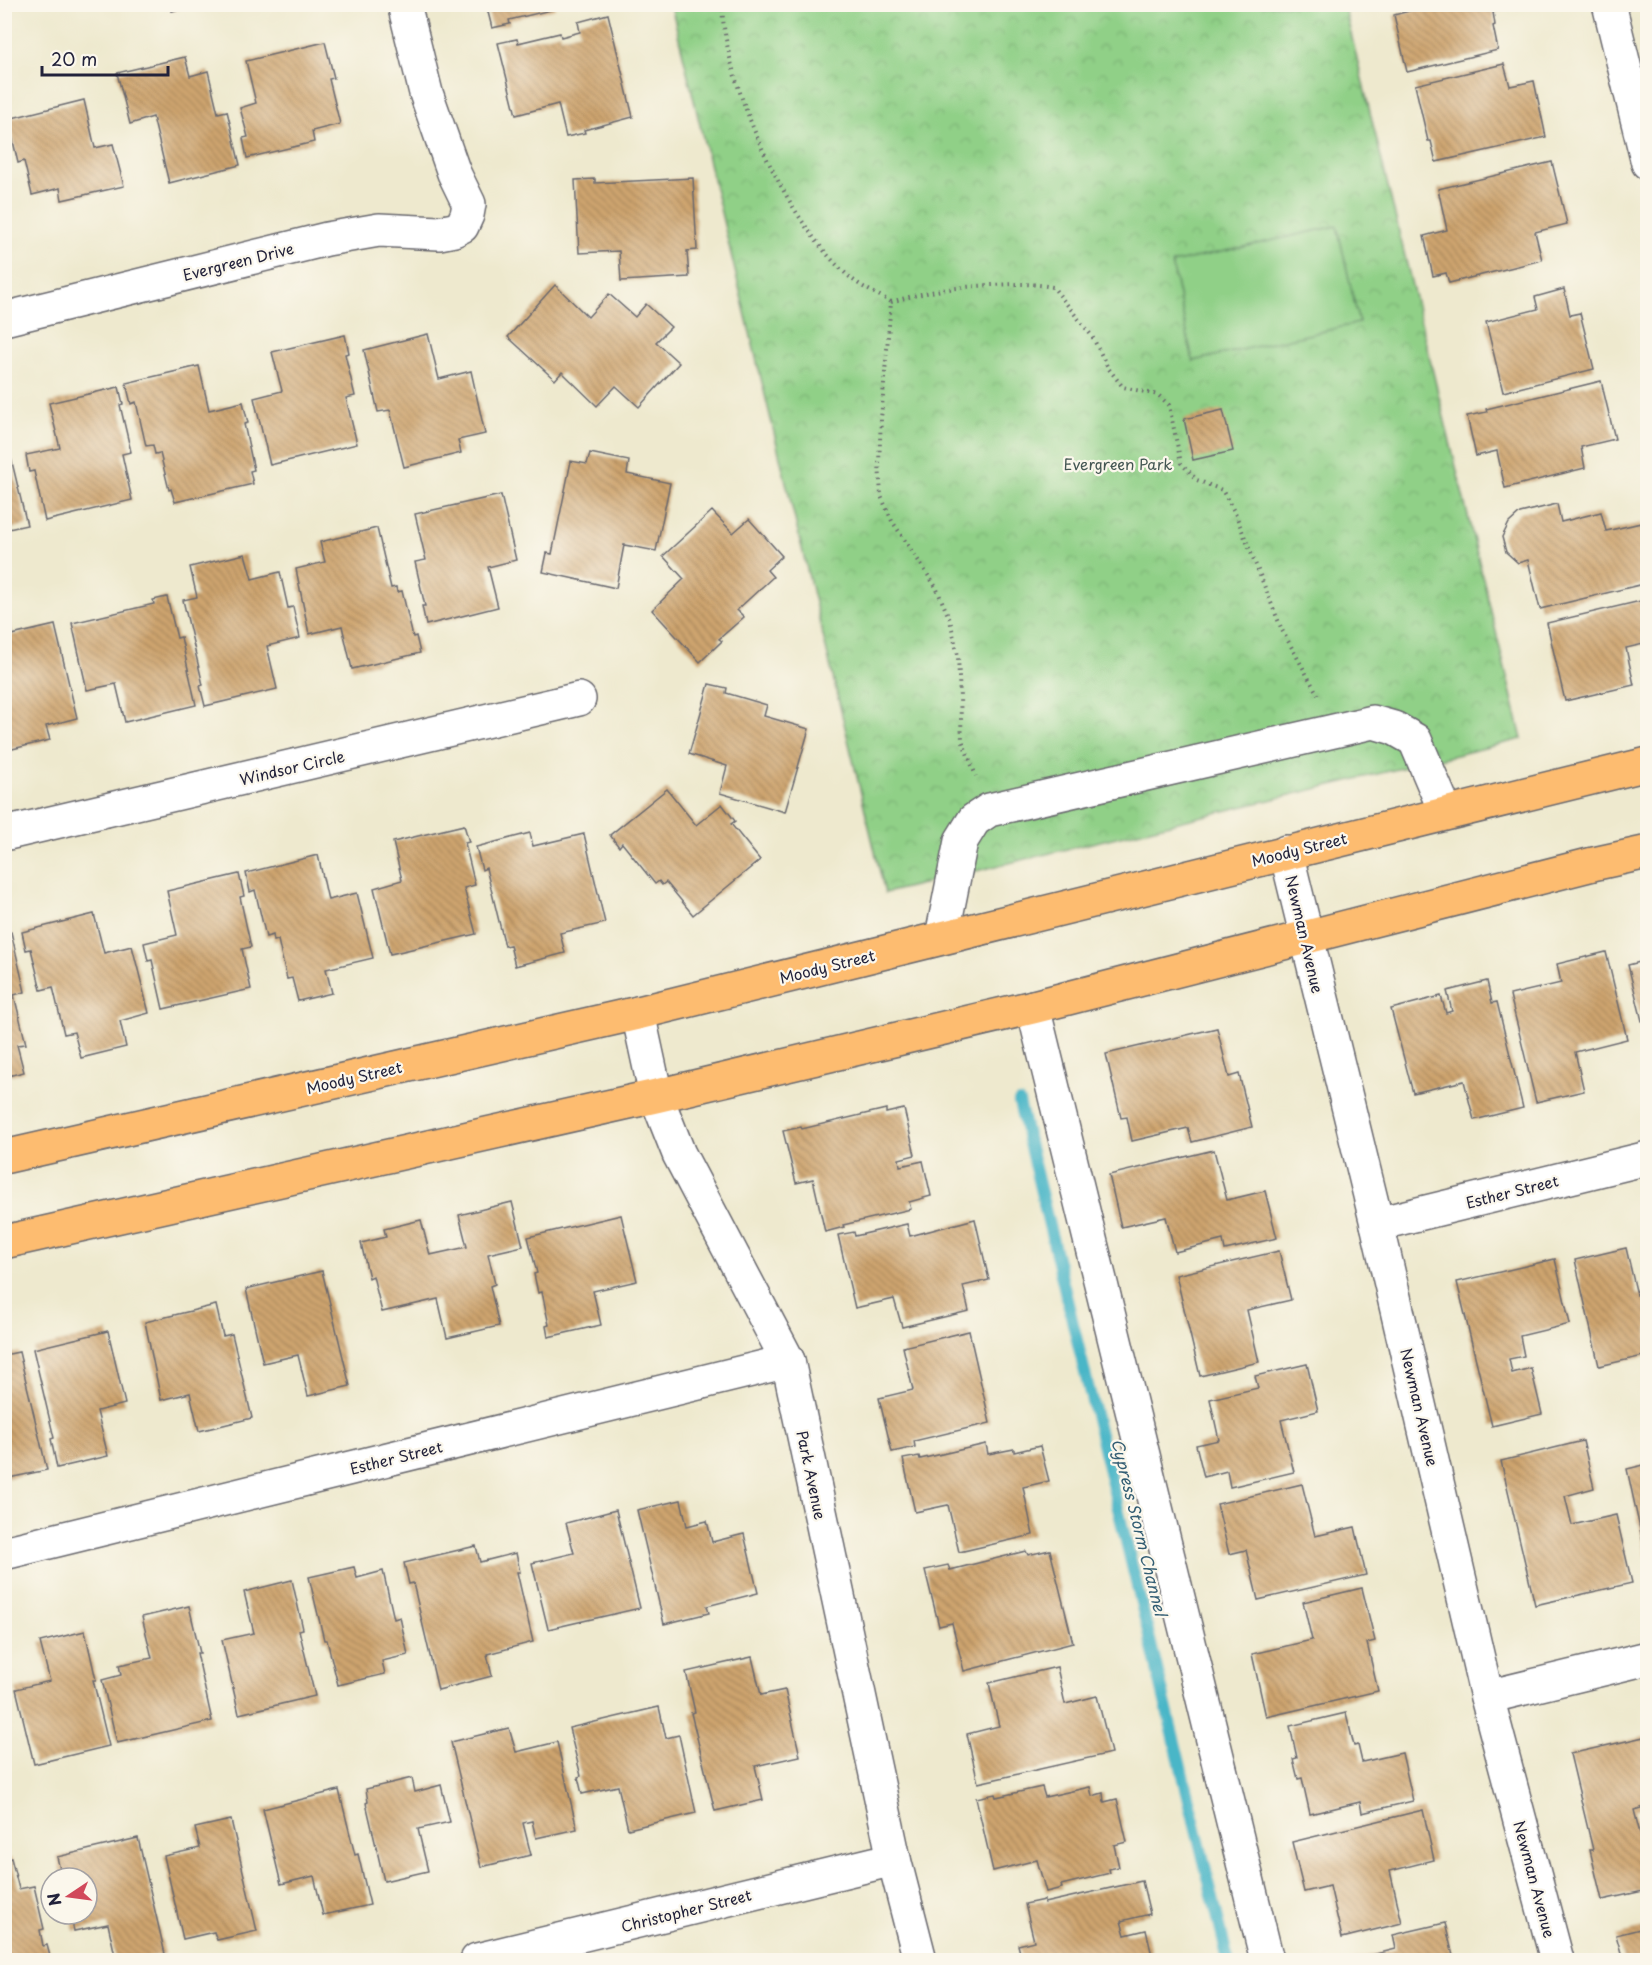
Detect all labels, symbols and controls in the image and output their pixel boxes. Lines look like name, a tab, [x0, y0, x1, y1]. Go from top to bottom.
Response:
scale bar	[42, 39, 168, 77]
text: 20 m	[51, 45, 97, 72]
street label: Evergreen Drive	[180, 236, 296, 286]
park label: Evergreen Park	[1063, 452, 1173, 475]
street label: Windsor Circle	[237, 744, 347, 790]
street label: Moody Street	[1249, 826, 1349, 872]
street label: Newman Avenue	[1280, 873, 1330, 995]
street label: Moody Street	[777, 943, 877, 989]
street label: Moody Street	[304, 1055, 404, 1099]
street label: Esther Street	[1463, 1168, 1561, 1214]
street label: Newman Avenue	[1395, 1346, 1445, 1468]
street label: Park Avenue	[791, 1428, 833, 1522]
street label: Esther Street	[347, 1434, 445, 1480]
water label: Cypress Storm Channel	[1106, 1436, 1174, 1621]
street label: Newman Avenue	[1508, 1818, 1562, 1940]
north arrow	[39, 1866, 99, 1926]
street label: Christopher Street	[618, 1883, 754, 1937]
text: N	[40, 1891, 67, 1908]

